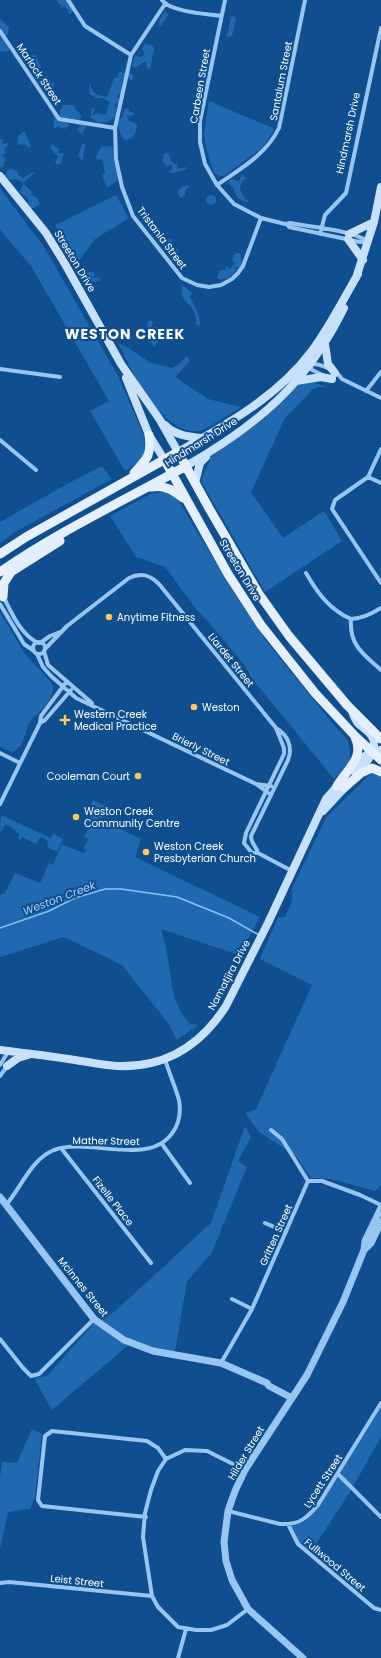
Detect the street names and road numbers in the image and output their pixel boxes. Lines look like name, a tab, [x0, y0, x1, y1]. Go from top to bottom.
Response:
street label: Marlock Street	[13, 40, 65, 108]
street label: Santalum Street	[266, 40, 296, 122]
street label: Carbeen Street	[186, 47, 214, 125]
street label: Hindmarsh Drive	[332, 91, 364, 175]
street label: Tristania Street	[134, 204, 191, 273]
street label: Streeton Drive	[51, 227, 99, 295]
street label: Hindmarsh Drive	[162, 414, 240, 470]
street label: Streeton Drive	[216, 536, 264, 604]
street label: Liardet Street	[204, 630, 258, 691]
street label: Brierly Street	[170, 729, 233, 770]
street label: Namatjira Drive	[204, 937, 254, 1013]
street label: Mather Street	[72, 1133, 140, 1149]
street label: Fizelle Place	[89, 1173, 137, 1229]
street label: Gritten Street	[256, 1202, 296, 1268]
street label: McInnes Street	[54, 1254, 112, 1320]
street label: Hilder Street	[224, 1423, 268, 1483]
street label: Lycett Street	[300, 1451, 346, 1511]
street label: Fullwood Street	[301, 1535, 369, 1595]
street label: Leist Street	[49, 1571, 105, 1591]

